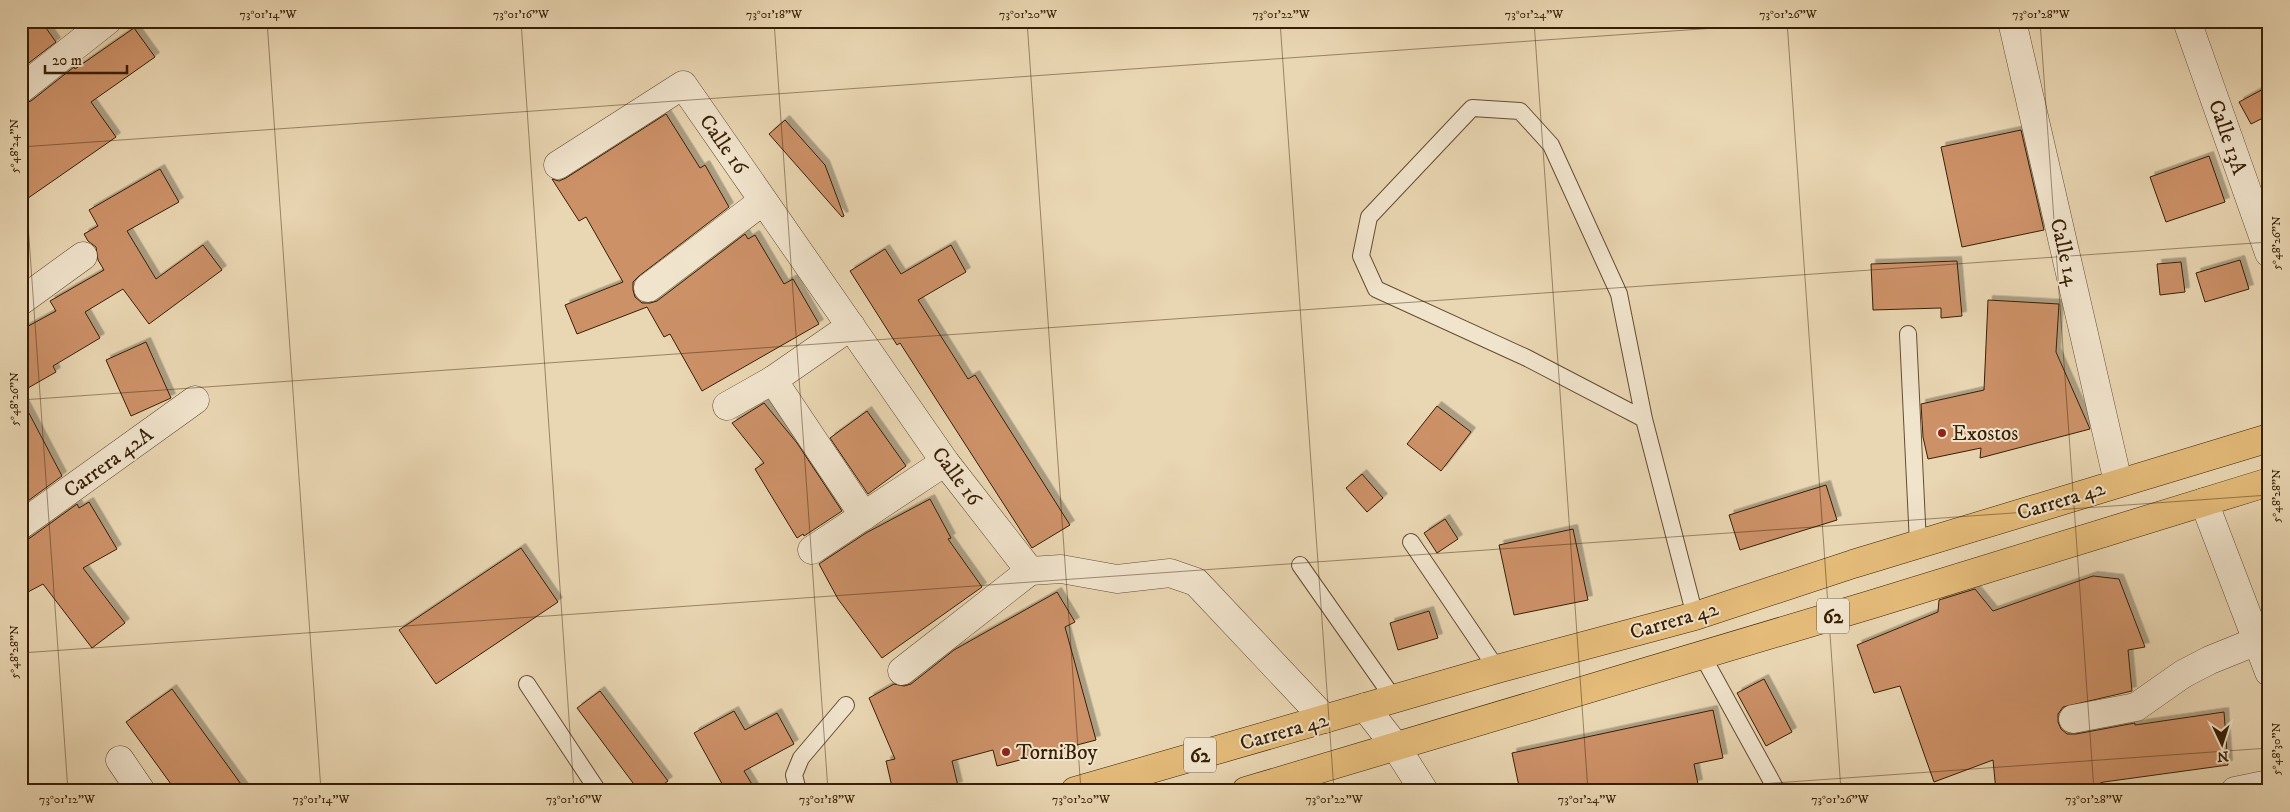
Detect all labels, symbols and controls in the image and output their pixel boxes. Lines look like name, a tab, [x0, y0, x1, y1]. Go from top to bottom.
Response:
text: 73°01'14"W	[240, 7, 297, 22]
text: 73°01'16"W	[493, 7, 550, 22]
text: 73°01'18"W	[746, 7, 803, 22]
text: 73°01'20"W	[999, 7, 1058, 22]
text: 73°01'22"W	[1252, 7, 1311, 22]
text: 73°01'24"W	[1505, 7, 1564, 22]
text: 73°01'26"W	[1759, 7, 1818, 22]
text: 73°01'28"W	[2012, 7, 2071, 22]
scale bar	[45, 42, 128, 74]
text: 20 m	[52, 51, 82, 70]
street label: Calle 13A	[2202, 96, 2252, 179]
street label: Calle 16	[693, 110, 754, 180]
text: 5°48'24"N	[7, 119, 22, 173]
street label: Calle 14	[2044, 216, 2085, 289]
text: 5°48'26"N	[2269, 216, 2284, 270]
text: 5°48'26"N	[7, 372, 22, 426]
street label: Carrera 42A	[59, 421, 159, 504]
place label: Exostos	[1952, 421, 2018, 447]
marker: Exostos	[1936, 427, 1948, 439]
street label: Calle 16	[926, 442, 987, 512]
text: 5°48'28"N	[2269, 469, 2284, 523]
street label: Carrera 42	[2014, 475, 2109, 527]
street label: Carrera 42	[1627, 596, 1722, 646]
road number: 62	[1817, 598, 1849, 634]
text: 5°48'28"N	[7, 625, 22, 679]
street label: Carrera 42	[1237, 707, 1332, 757]
north arrow	[2198, 720, 2248, 770]
text: 5°48'30"N	[2269, 723, 2284, 775]
road number: 62	[1184, 738, 1216, 772]
place label: TorniBoy	[1016, 740, 1099, 766]
marker: TorniBoy	[1000, 746, 1012, 758]
text: N	[2216, 747, 2229, 765]
text: 73°01'12"W	[39, 792, 96, 807]
text: 73°01'14"W	[293, 792, 350, 807]
text: 73°01'16"W	[546, 792, 603, 807]
text: 73°01'18"W	[799, 792, 856, 807]
text: 73°01'20"W	[1052, 792, 1111, 807]
text: 73°01'22"W	[1305, 792, 1364, 807]
text: 73°01'24"W	[1558, 792, 1617, 807]
text: 73°01'26"W	[1811, 792, 1870, 807]
text: 73°01'28"W	[2065, 792, 2124, 807]

